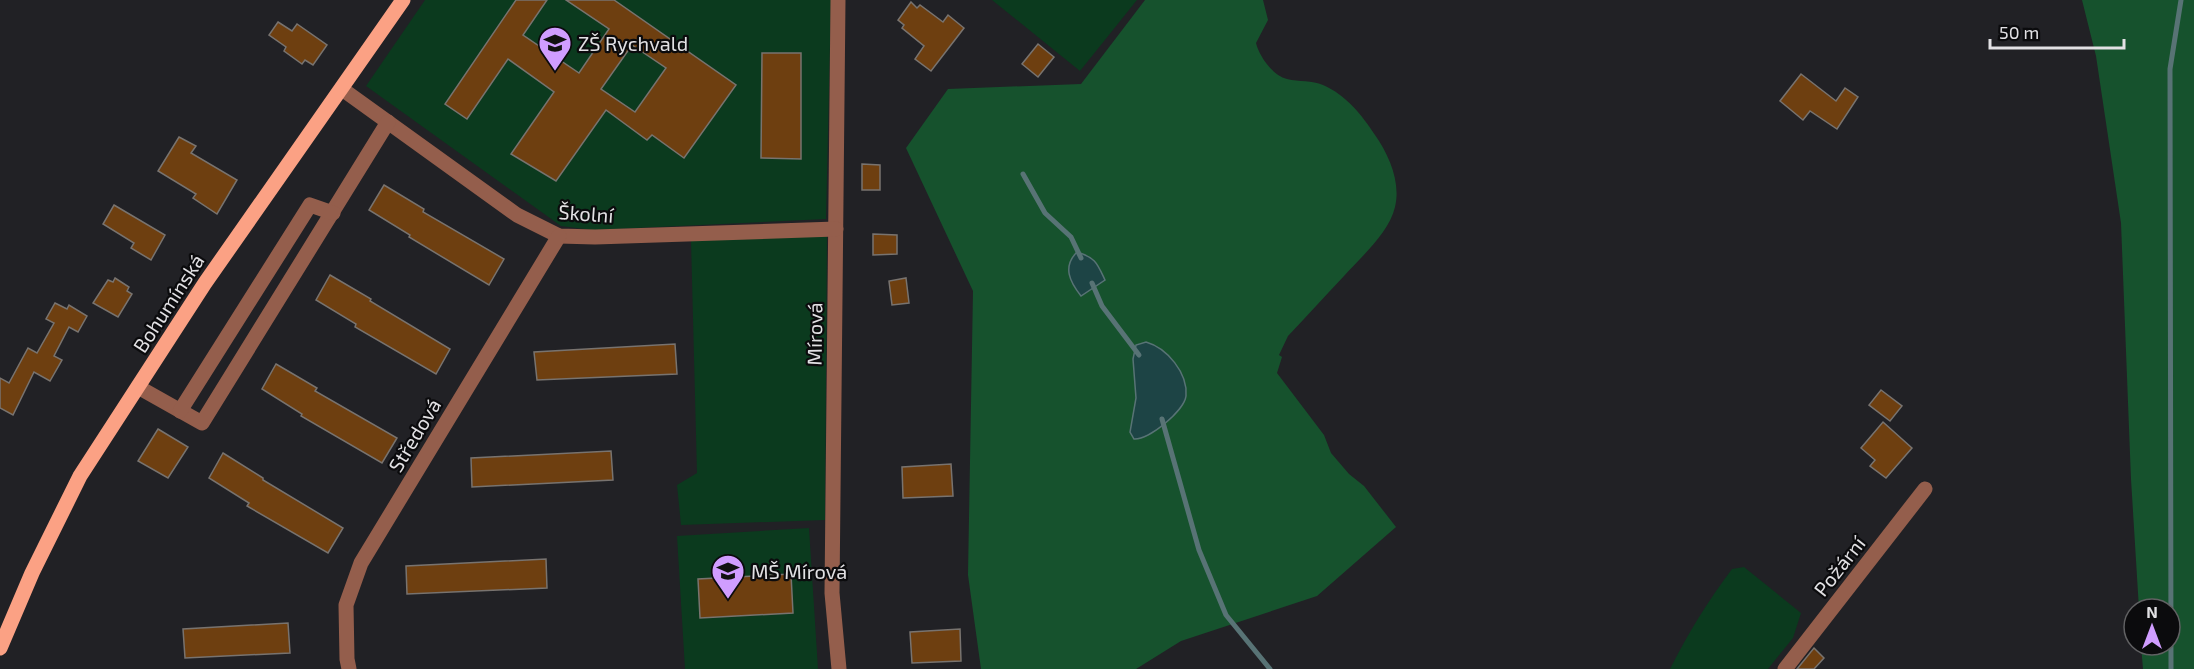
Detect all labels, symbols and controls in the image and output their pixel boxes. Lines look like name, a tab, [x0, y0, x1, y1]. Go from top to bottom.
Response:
scale bar	[1990, 12, 2124, 50]
text: 50 m	[1999, 21, 2039, 43]
school or university icon: ZŠ Rychvald	[537, 25, 573, 72]
place label: ZŠ Rychvald	[578, 31, 688, 55]
street label: Školní	[558, 199, 615, 227]
street label: Bohumínská	[127, 249, 209, 357]
street label: Mírová	[801, 302, 827, 366]
street label: Středová	[383, 394, 445, 476]
street label: Požární	[1808, 531, 1870, 601]
school or university icon: MŠ Mírová	[710, 553, 746, 600]
place label: MŠ Mírová	[751, 559, 847, 583]
north arrow	[2122, 597, 2182, 657]
text: N	[2146, 602, 2158, 621]

